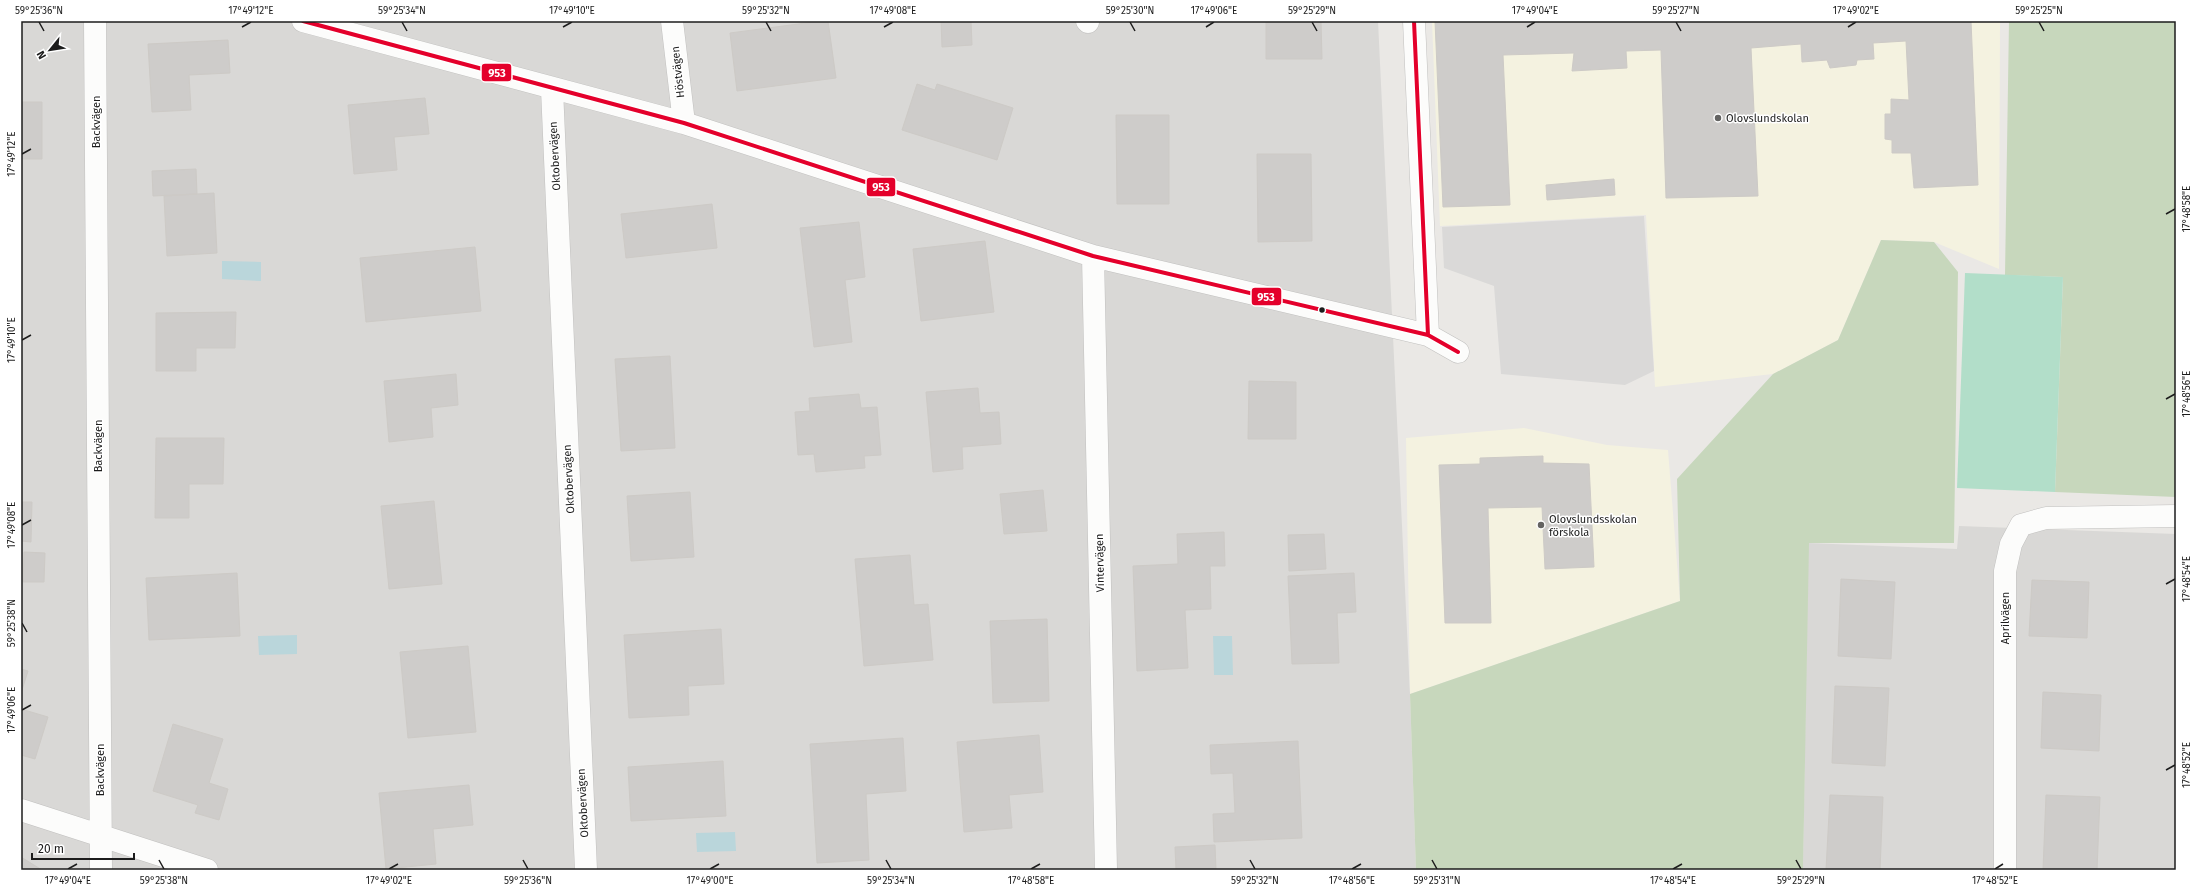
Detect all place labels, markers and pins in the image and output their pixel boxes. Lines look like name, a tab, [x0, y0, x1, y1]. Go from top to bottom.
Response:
place label: Olovslundskolan	[1726, 112, 1809, 125]
marker: Olovslundskolan	[1713, 113, 1723, 123]
unlabelled marker	[1317, 305, 1327, 315]
place label: Olovslundsskolan förskola	[1549, 513, 1637, 539]
marker: Olovslundsskolan förskola	[1536, 520, 1546, 530]

